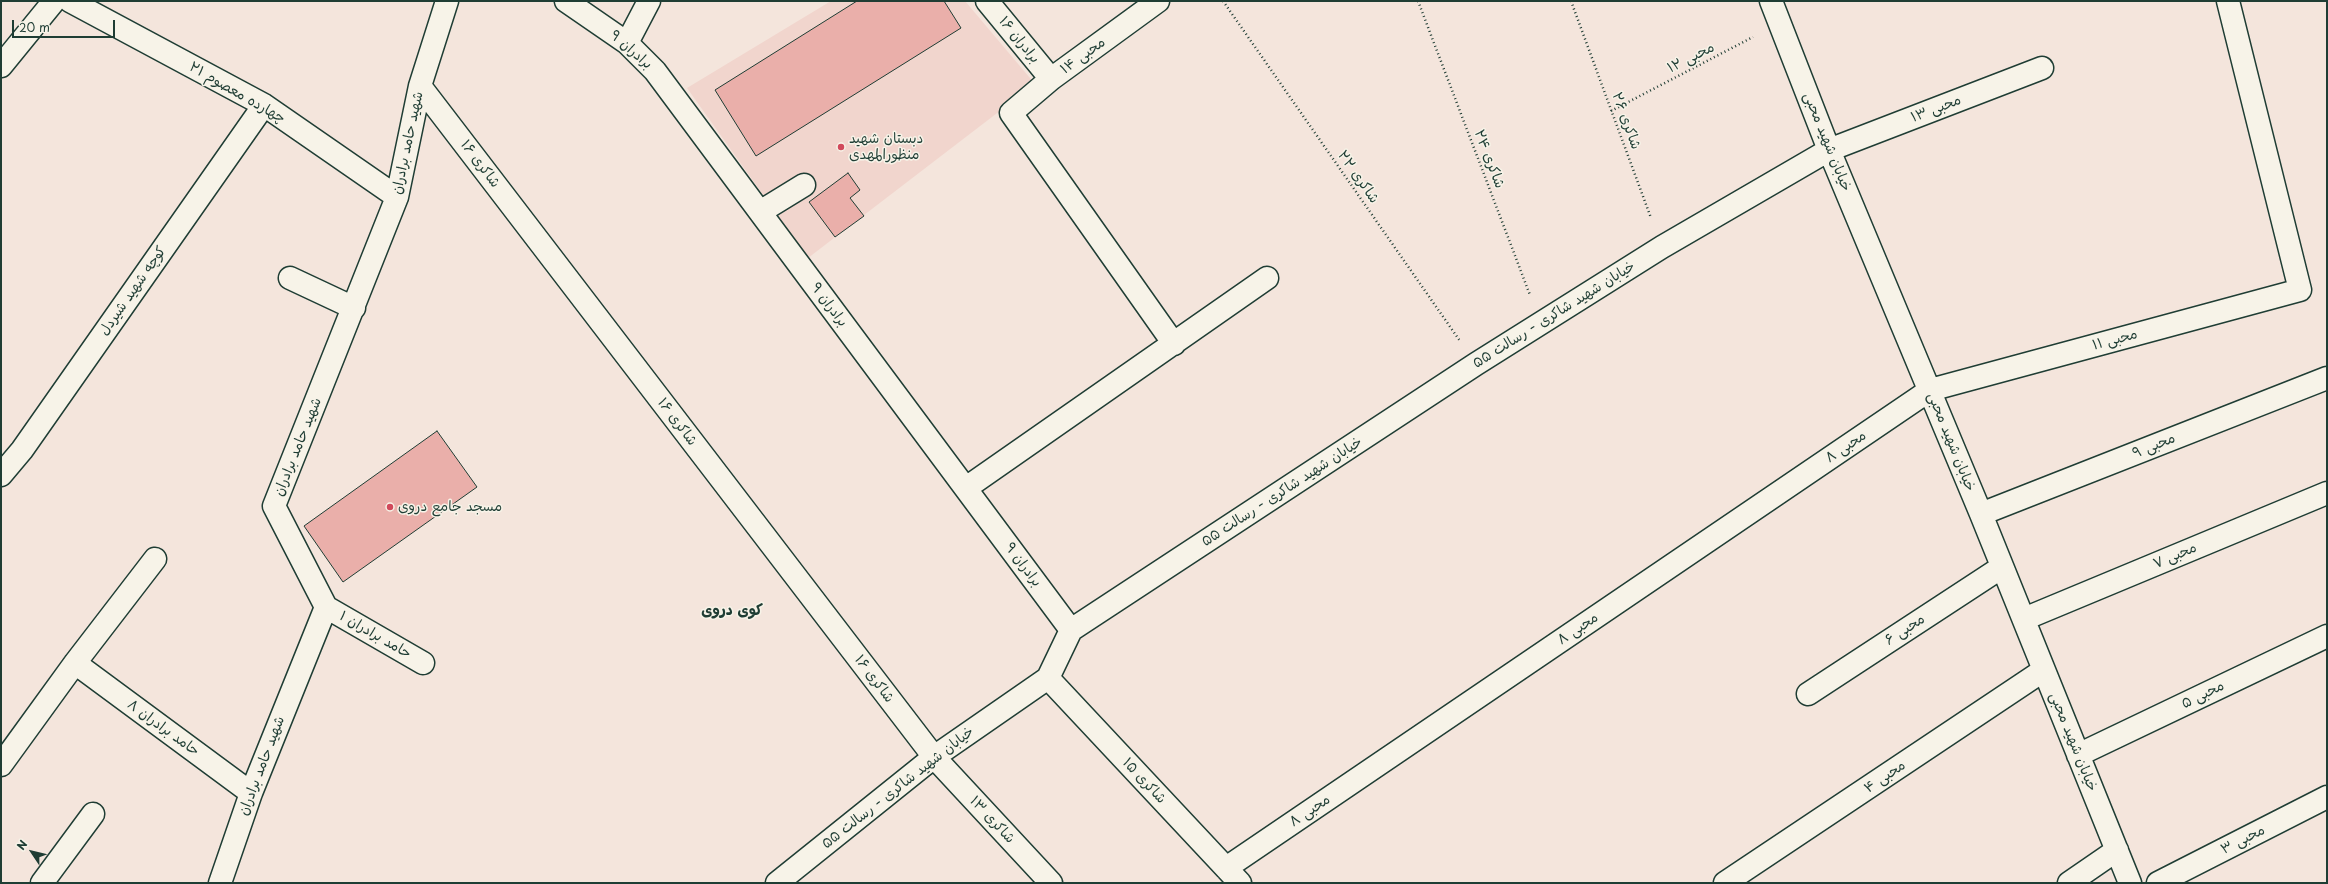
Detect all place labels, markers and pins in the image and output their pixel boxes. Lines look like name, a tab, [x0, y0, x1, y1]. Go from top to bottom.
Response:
place label: دبستان شهید منظورالمهدی	[849, 131, 923, 164]
marker: دبستان شهید منظورالمهدی	[836, 142, 846, 152]
place label: مسجد جامع دروی	[398, 499, 502, 515]
marker: مسجد جامع دروی	[385, 502, 395, 512]

